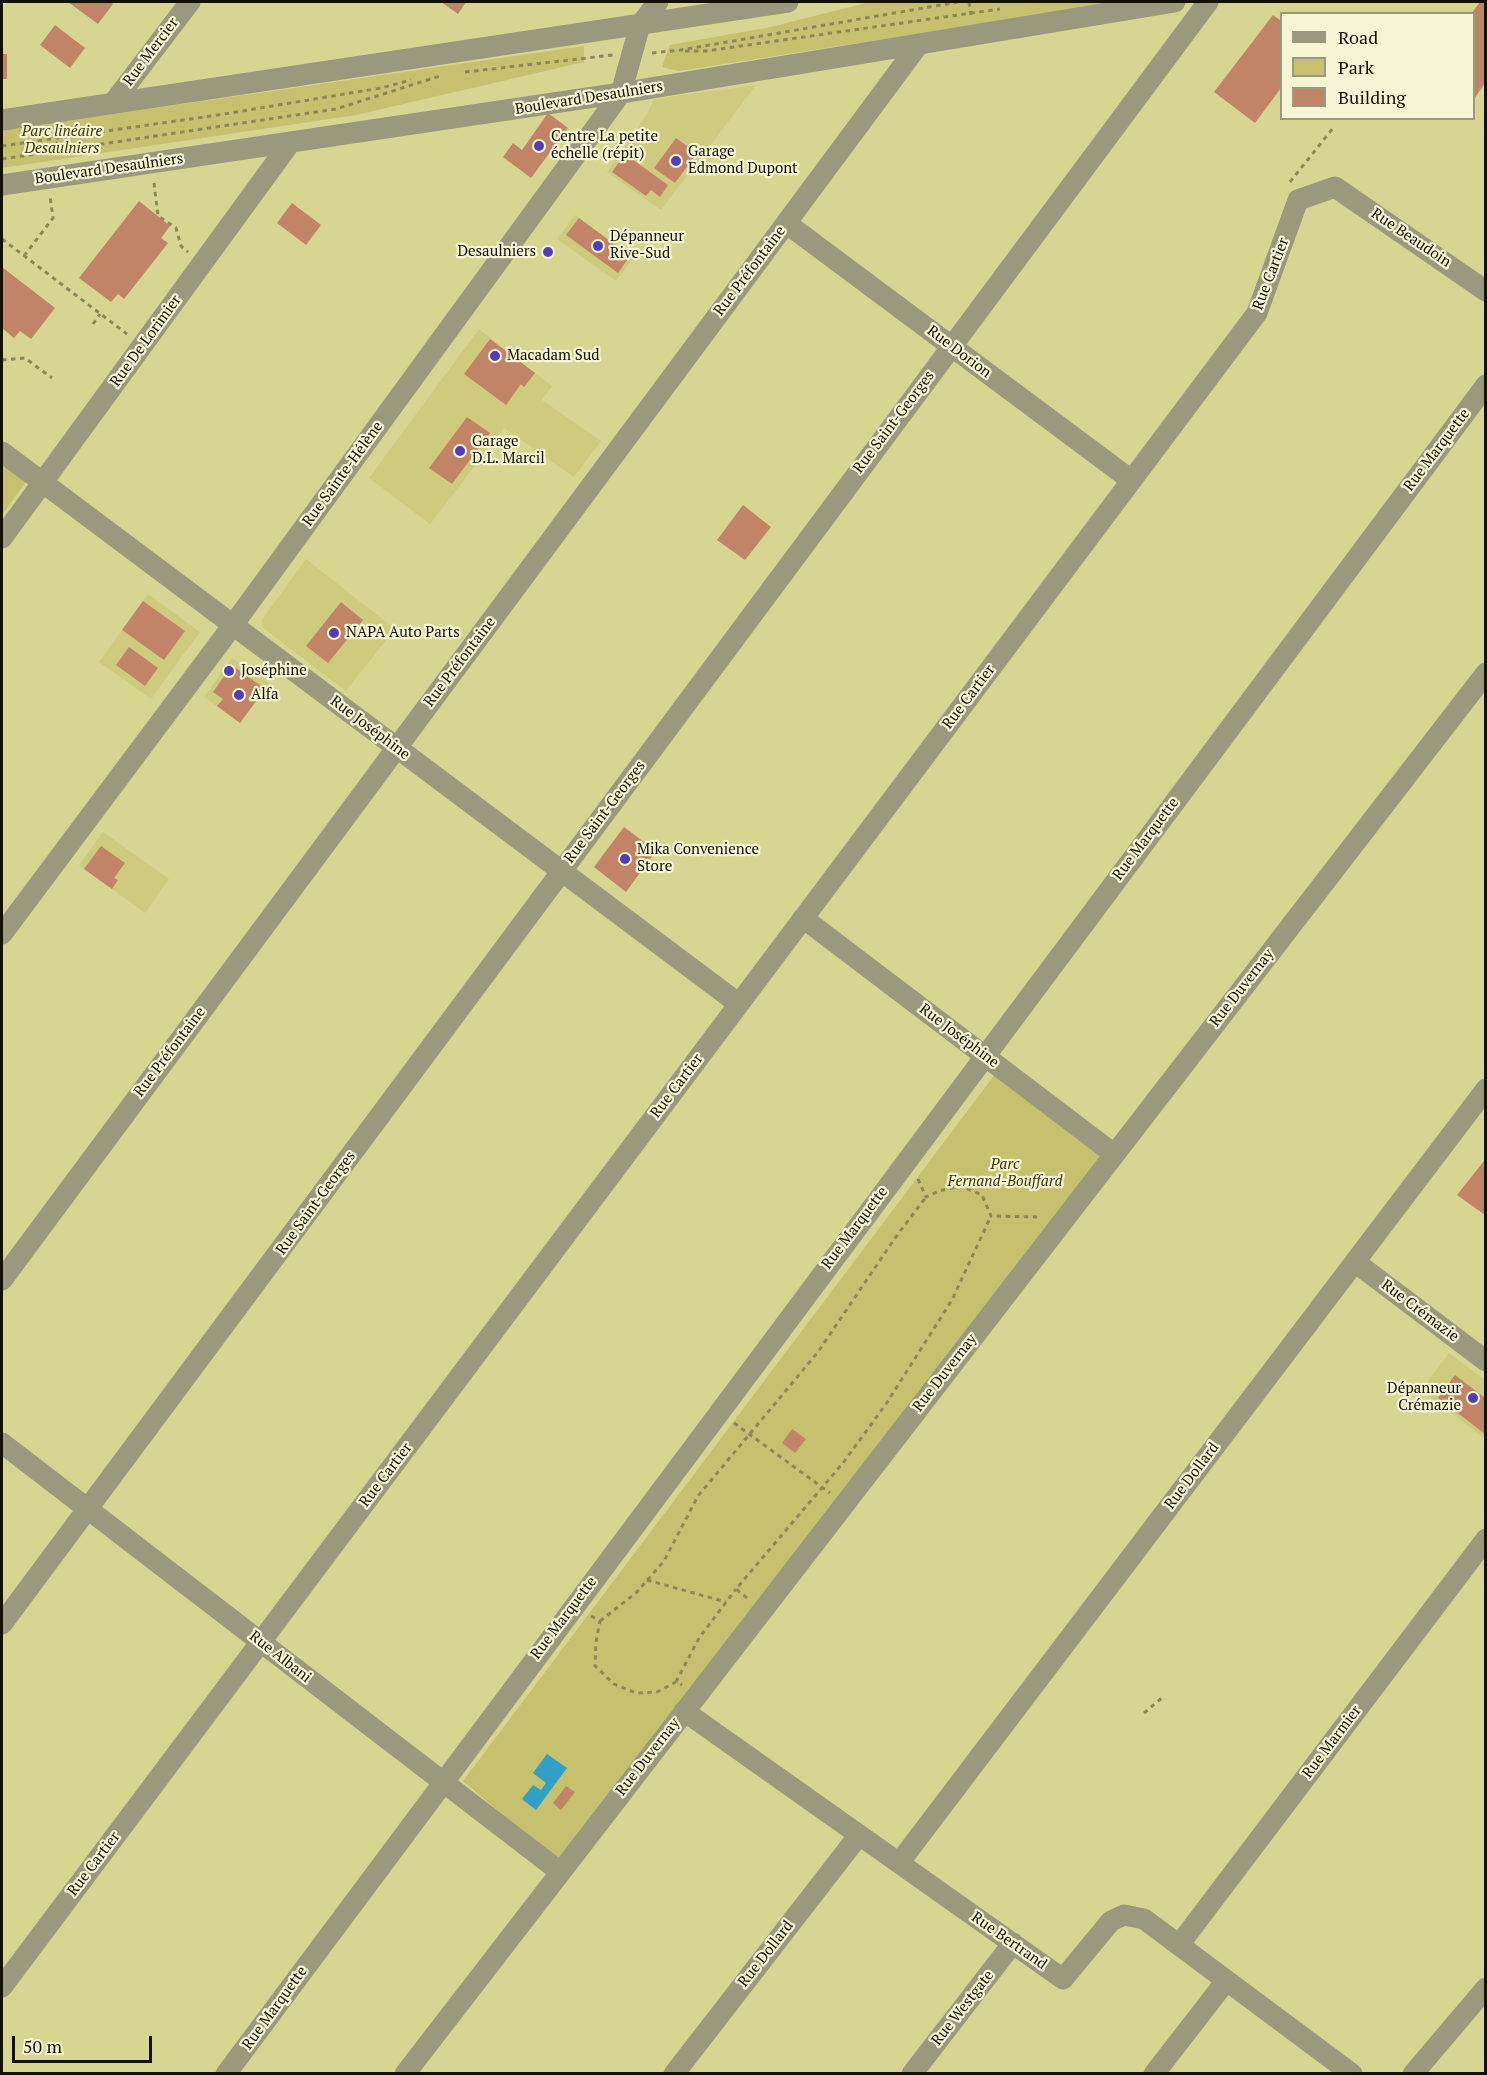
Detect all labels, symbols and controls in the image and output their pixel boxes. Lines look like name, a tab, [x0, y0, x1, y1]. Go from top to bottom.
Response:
legend	[1280, 12, 1475, 120]
street label: Rue Mercier	[120, 14, 182, 90]
text: Road	[1338, 25, 1378, 49]
text: Park	[1338, 55, 1374, 79]
street label: Boulevard Desaulniers	[514, 77, 664, 119]
text: Building	[1338, 85, 1406, 109]
park label: Parc linéaire Desaulniers	[22, 123, 102, 158]
place label: Centre La petite échelle (répit)	[551, 128, 658, 163]
marker: Centre La petite échelle (répit)	[532, 139, 546, 153]
place label: Garage Edmond Dupont	[688, 143, 798, 178]
street label: Boulevard Desaulniers	[34, 150, 184, 188]
marker: Garage Edmond Dupont	[669, 154, 683, 168]
street label: Rue Beaudoin	[1368, 205, 1454, 271]
street label: Rue Préfontaine	[710, 223, 790, 319]
place label: Dépanneur Rive-Sud	[610, 228, 684, 263]
street label: Rue Cartier	[1249, 235, 1293, 313]
marker: Dépanneur Rive-Sud	[591, 239, 605, 253]
place label: Desaulniers	[457, 243, 536, 261]
marker: Desaulniers	[541, 245, 555, 259]
street label: Rue De Lorimier	[107, 292, 185, 390]
street label: Rue Dorion	[923, 322, 995, 382]
place label: Macadam Sud	[507, 347, 600, 365]
marker: Macadam Sud	[488, 349, 502, 363]
street label: Rue Saint-Georges	[850, 367, 938, 477]
street label: Rue Marquette	[1400, 405, 1474, 495]
street label: Rue Sainte-Hélène	[299, 418, 387, 530]
place label: Garage D.L. Marcil	[472, 433, 545, 468]
marker: Garage D.L. Marcil	[453, 444, 467, 458]
street label: Rue Préfontaine	[420, 614, 500, 710]
place label: NAPA Auto Parts	[346, 624, 460, 642]
marker: NAPA Auto Parts	[327, 626, 341, 640]
street label: Rue Cartier	[939, 661, 999, 733]
place label: Joséphine	[241, 662, 307, 680]
marker: Joséphine	[222, 664, 236, 678]
place label: Alfa	[251, 686, 278, 704]
marker: Alfa	[232, 688, 246, 702]
street label: Rue Joséphine	[327, 692, 413, 764]
street label: Rue Saint-Georges	[561, 757, 649, 867]
street label: Rue Marquette	[1109, 794, 1183, 884]
place label: Mika Convenience Store	[637, 841, 759, 876]
marker: Mika Convenience Store	[618, 852, 632, 866]
street label: Rue Duvernay	[1206, 946, 1278, 1030]
street label: Rue Joséphine	[916, 1000, 1002, 1072]
street label: Rue Préfontaine	[130, 1004, 210, 1100]
street label: Rue Cartier	[647, 1050, 707, 1122]
street label: Rue Saint-Georges	[272, 1148, 360, 1258]
park label: Parc Fernand-Bouffard	[947, 1156, 1063, 1191]
street label: Rue Marquette	[818, 1183, 892, 1273]
street label: Rue Crémazie	[1378, 1276, 1462, 1346]
street label: Rue Duvernay	[909, 1331, 981, 1415]
place label: Dépanneur Crémazie	[1387, 1380, 1461, 1415]
marker: Dépanneur Crémazie	[1466, 1391, 1480, 1405]
street label: Rue Cartier	[356, 1439, 416, 1511]
street label: Rue Dollard	[1161, 1439, 1223, 1513]
street label: Rue Marquette	[527, 1573, 601, 1663]
street label: Rue Albani	[246, 1627, 314, 1687]
street label: Rue Marmier	[1299, 1702, 1365, 1782]
street label: Rue Duvernay	[612, 1715, 684, 1799]
street label: Rue Cartier	[64, 1828, 124, 1900]
street label: Rue Bertrand	[968, 1908, 1050, 1974]
street label: Rue Dollard	[735, 1917, 797, 1991]
street label: Rue Marquette	[239, 1963, 311, 2053]
street label: Rue Westgate	[928, 1967, 998, 2049]
scale bar	[15, 2024, 154, 2062]
text: 50 m	[23, 2034, 62, 2058]

